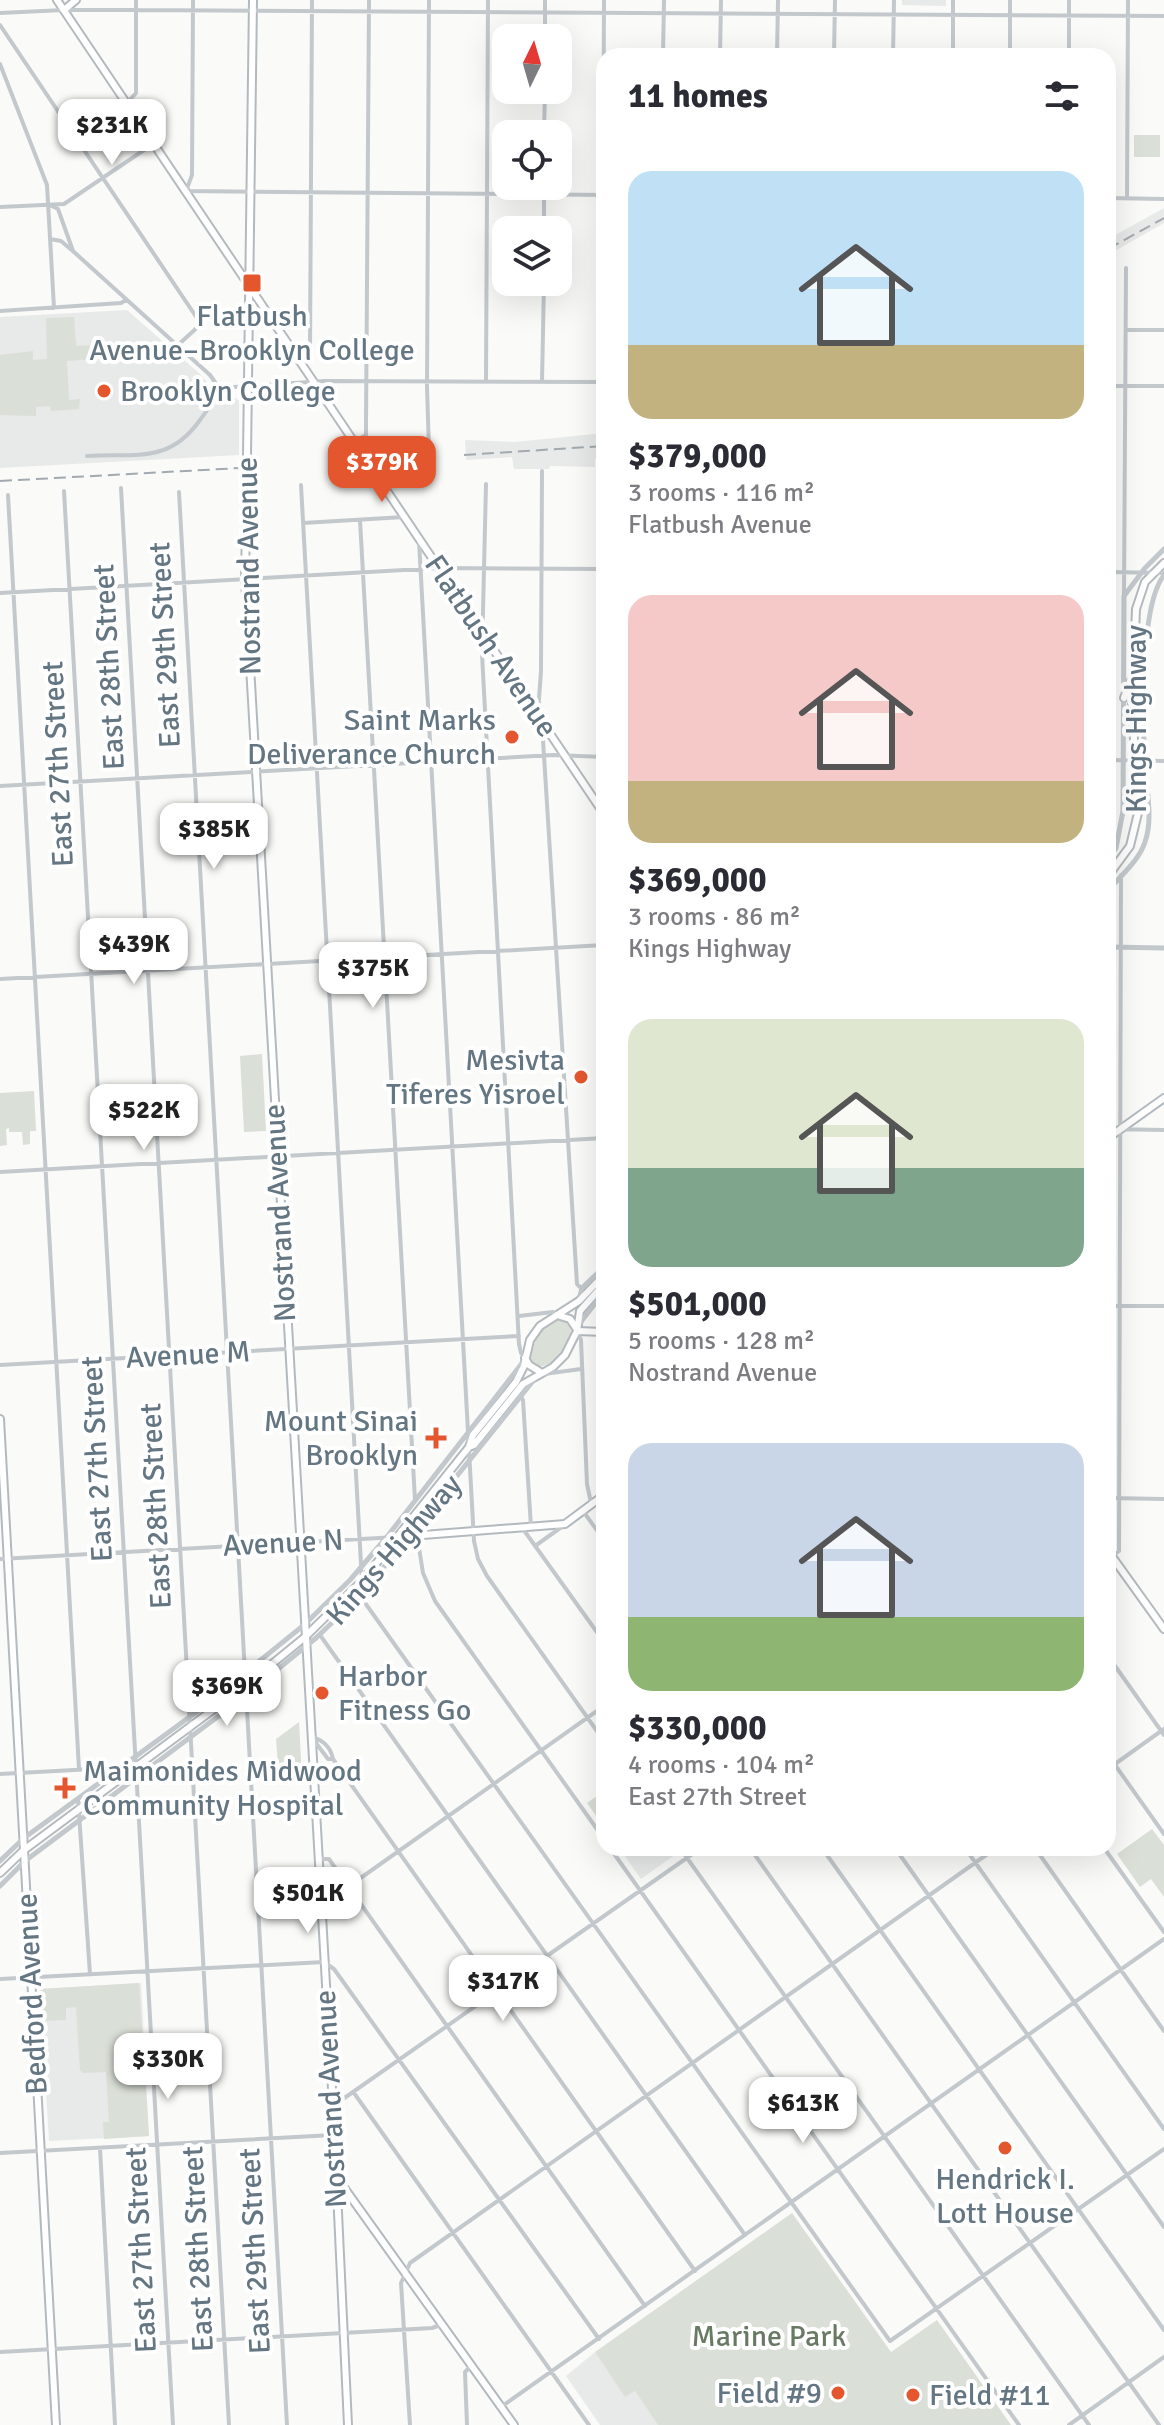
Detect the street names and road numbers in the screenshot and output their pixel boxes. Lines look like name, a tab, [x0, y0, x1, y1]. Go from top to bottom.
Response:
street label: Nostrand Avenue	[229, 457, 269, 675]
street label: East 29th Street	[141, 541, 189, 749]
street label: Flatbush Avenue	[416, 548, 566, 744]
street label: East 28th Street	[85, 563, 133, 771]
street label: Kings Highway	[1118, 625, 1155, 813]
street label: East 27th Street	[34, 660, 82, 868]
street label: Nostrand Avenue	[256, 1103, 304, 1323]
street label: Avenue M	[125, 1333, 251, 1377]
street label: East 27th Street	[73, 1355, 121, 1563]
street label: East 28th Street	[132, 1402, 180, 1610]
street label: Kings Highway	[318, 1467, 470, 1633]
street label: Avenue N	[222, 1521, 344, 1565]
street label: Bedford Avenue	[8, 1892, 56, 2096]
street label: Nostrand Avenue	[307, 1989, 355, 2209]
street label: East 28th Street	[174, 2145, 222, 2353]
street label: East 27th Street	[117, 2146, 165, 2354]
street label: East 29th Street	[231, 2147, 279, 2355]

